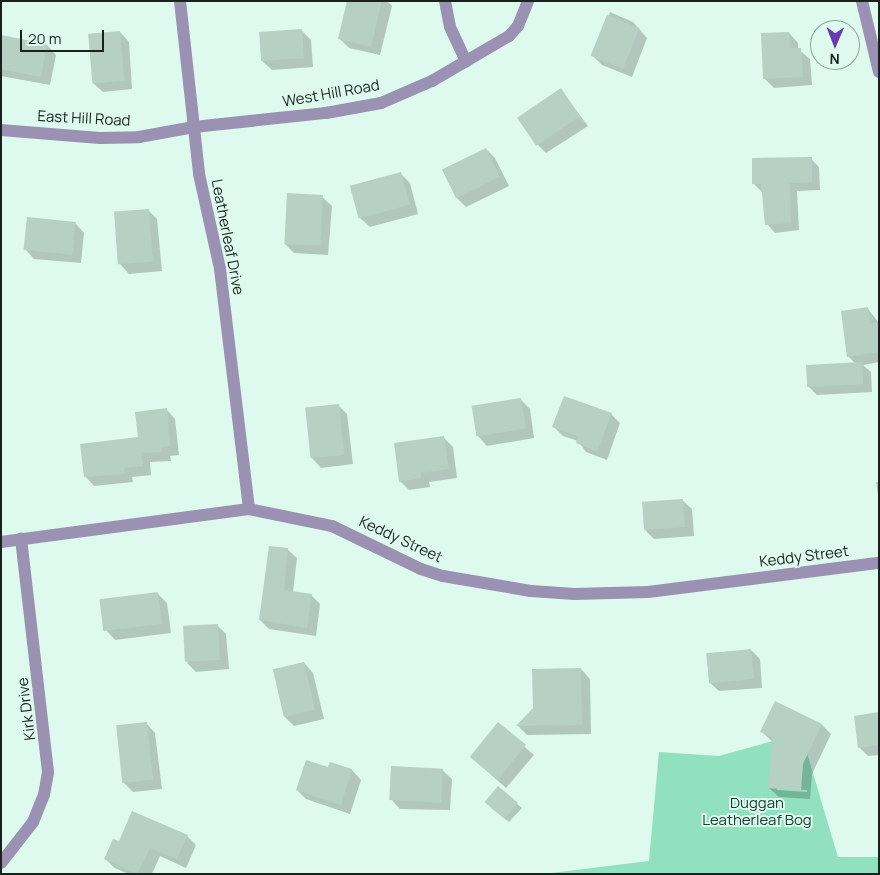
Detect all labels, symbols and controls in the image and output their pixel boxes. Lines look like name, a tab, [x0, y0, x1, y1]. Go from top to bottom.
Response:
scale bar	[22, 20, 106, 52]
north arrow	[810, 20, 860, 70]
text: 20 m	[28, 28, 61, 49]
text: N	[830, 50, 840, 69]
street label: West Hill Road	[281, 76, 381, 110]
street label: East Hill Road	[37, 107, 131, 129]
street label: Leatherleaf Drive	[208, 178, 248, 296]
street label: Keddy Street	[356, 512, 446, 566]
street label: Keddy Street	[758, 542, 850, 570]
street label: Kirk Drive	[13, 676, 39, 742]
park label: Duggan Leatherleaf Bog	[702, 793, 812, 828]

